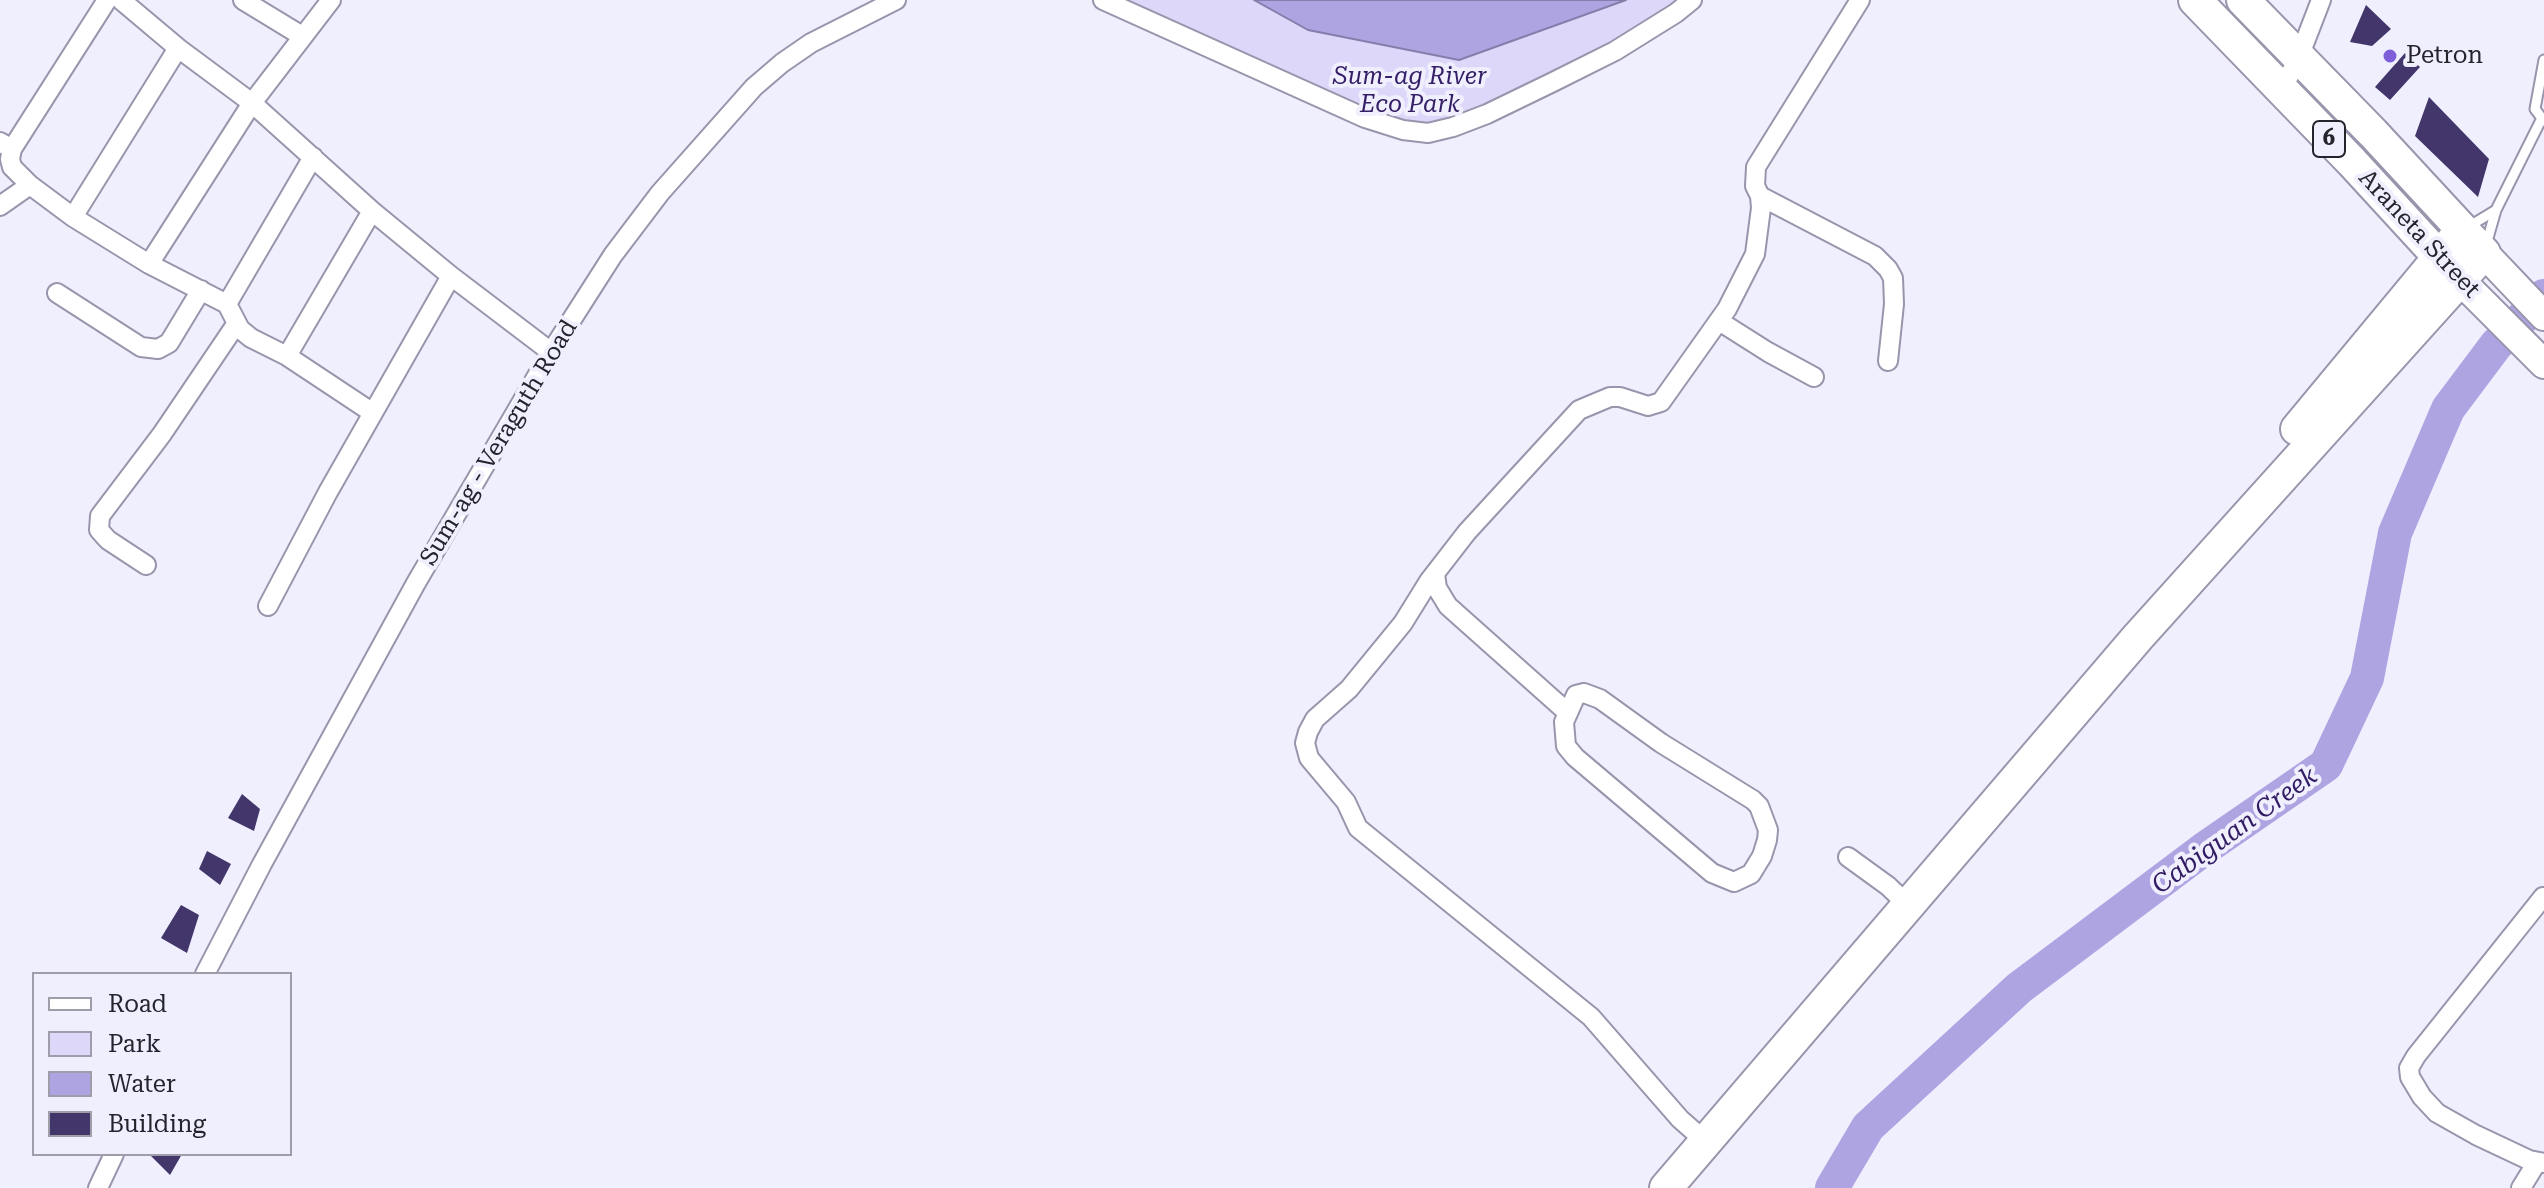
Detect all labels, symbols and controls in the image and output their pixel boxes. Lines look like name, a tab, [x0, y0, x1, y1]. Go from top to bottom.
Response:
place label: Petron	[2406, 42, 2483, 70]
marker: Petron	[2381, 47, 2399, 65]
park label: Sum-ag River Eco Park	[1333, 63, 1487, 119]
road number: 6	[2313, 121, 2345, 157]
street label: Araneta Street	[2352, 164, 2486, 304]
street label: Sum-ag - Veraguth Road	[414, 315, 584, 571]
water label: Cabiguan Creek	[2146, 761, 2324, 901]
legend	[32, 972, 292, 1156]
text: Road	[108, 990, 167, 1018]
text: Park	[108, 1030, 161, 1058]
text: Water	[108, 1070, 176, 1098]
text: Building	[108, 1110, 206, 1138]

